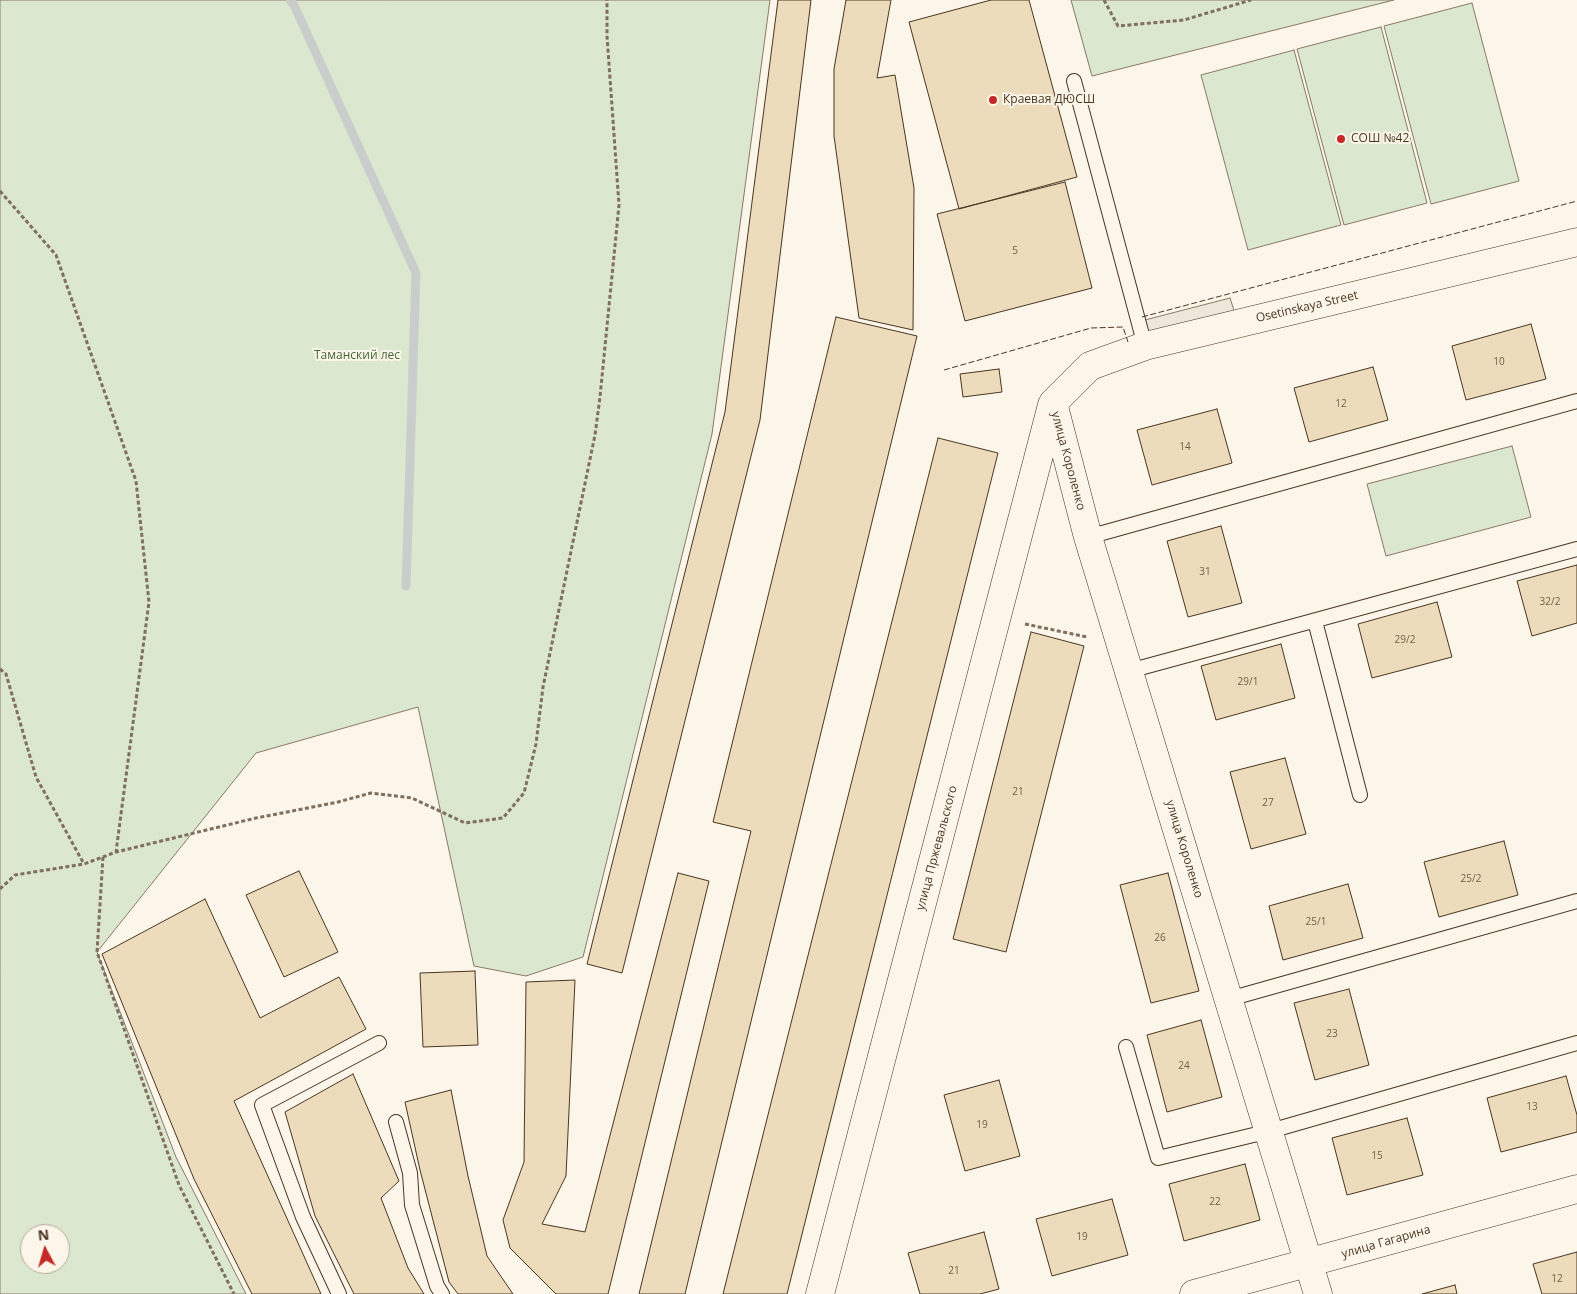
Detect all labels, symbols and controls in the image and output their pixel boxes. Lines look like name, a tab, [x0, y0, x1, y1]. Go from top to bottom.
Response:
place label: Краевая ДЮСШ	[1003, 93, 1095, 107]
marker: Краевая ДЮСШ	[987, 94, 999, 106]
place label: СОШ №42	[1351, 132, 1409, 146]
marker: СОШ №42	[1335, 133, 1347, 145]
house number: 5	[1012, 245, 1018, 257]
street label: Osetinskaya Street	[1254, 288, 1360, 326]
park label: Таманский лес	[314, 349, 400, 363]
house number: 10	[1493, 356, 1505, 368]
house number: 12	[1335, 398, 1347, 410]
street label: улица Короленко	[1048, 410, 1088, 512]
house number: 14	[1179, 441, 1191, 453]
house number: 31	[1199, 566, 1211, 578]
house number: 32/2	[1540, 596, 1560, 608]
house number: 29/2	[1395, 634, 1415, 646]
house number: 29/1	[1238, 676, 1258, 688]
street label: улица Пржевальского	[913, 784, 961, 912]
house number: 21	[1012, 786, 1024, 798]
house number: 27	[1262, 797, 1274, 809]
street label: улица Короленко	[1162, 798, 1206, 900]
house number: 25/2	[1461, 873, 1481, 885]
house number: 25/1	[1306, 916, 1326, 928]
house number: 26	[1154, 932, 1166, 944]
house number: 23	[1326, 1028, 1338, 1040]
house number: 24	[1178, 1060, 1190, 1072]
house number: 13	[1526, 1101, 1538, 1113]
house number: 19	[976, 1119, 988, 1131]
house number: 15	[1371, 1150, 1383, 1162]
house number: 22	[1209, 1196, 1221, 1208]
street label: улица Гагарина	[1340, 1222, 1432, 1262]
north arrow	[20, 1224, 70, 1274]
text: N	[37, 1225, 50, 1245]
house number: 19	[1076, 1231, 1088, 1243]
house number: 21	[948, 1265, 960, 1277]
house number: 12	[1551, 1273, 1563, 1285]

